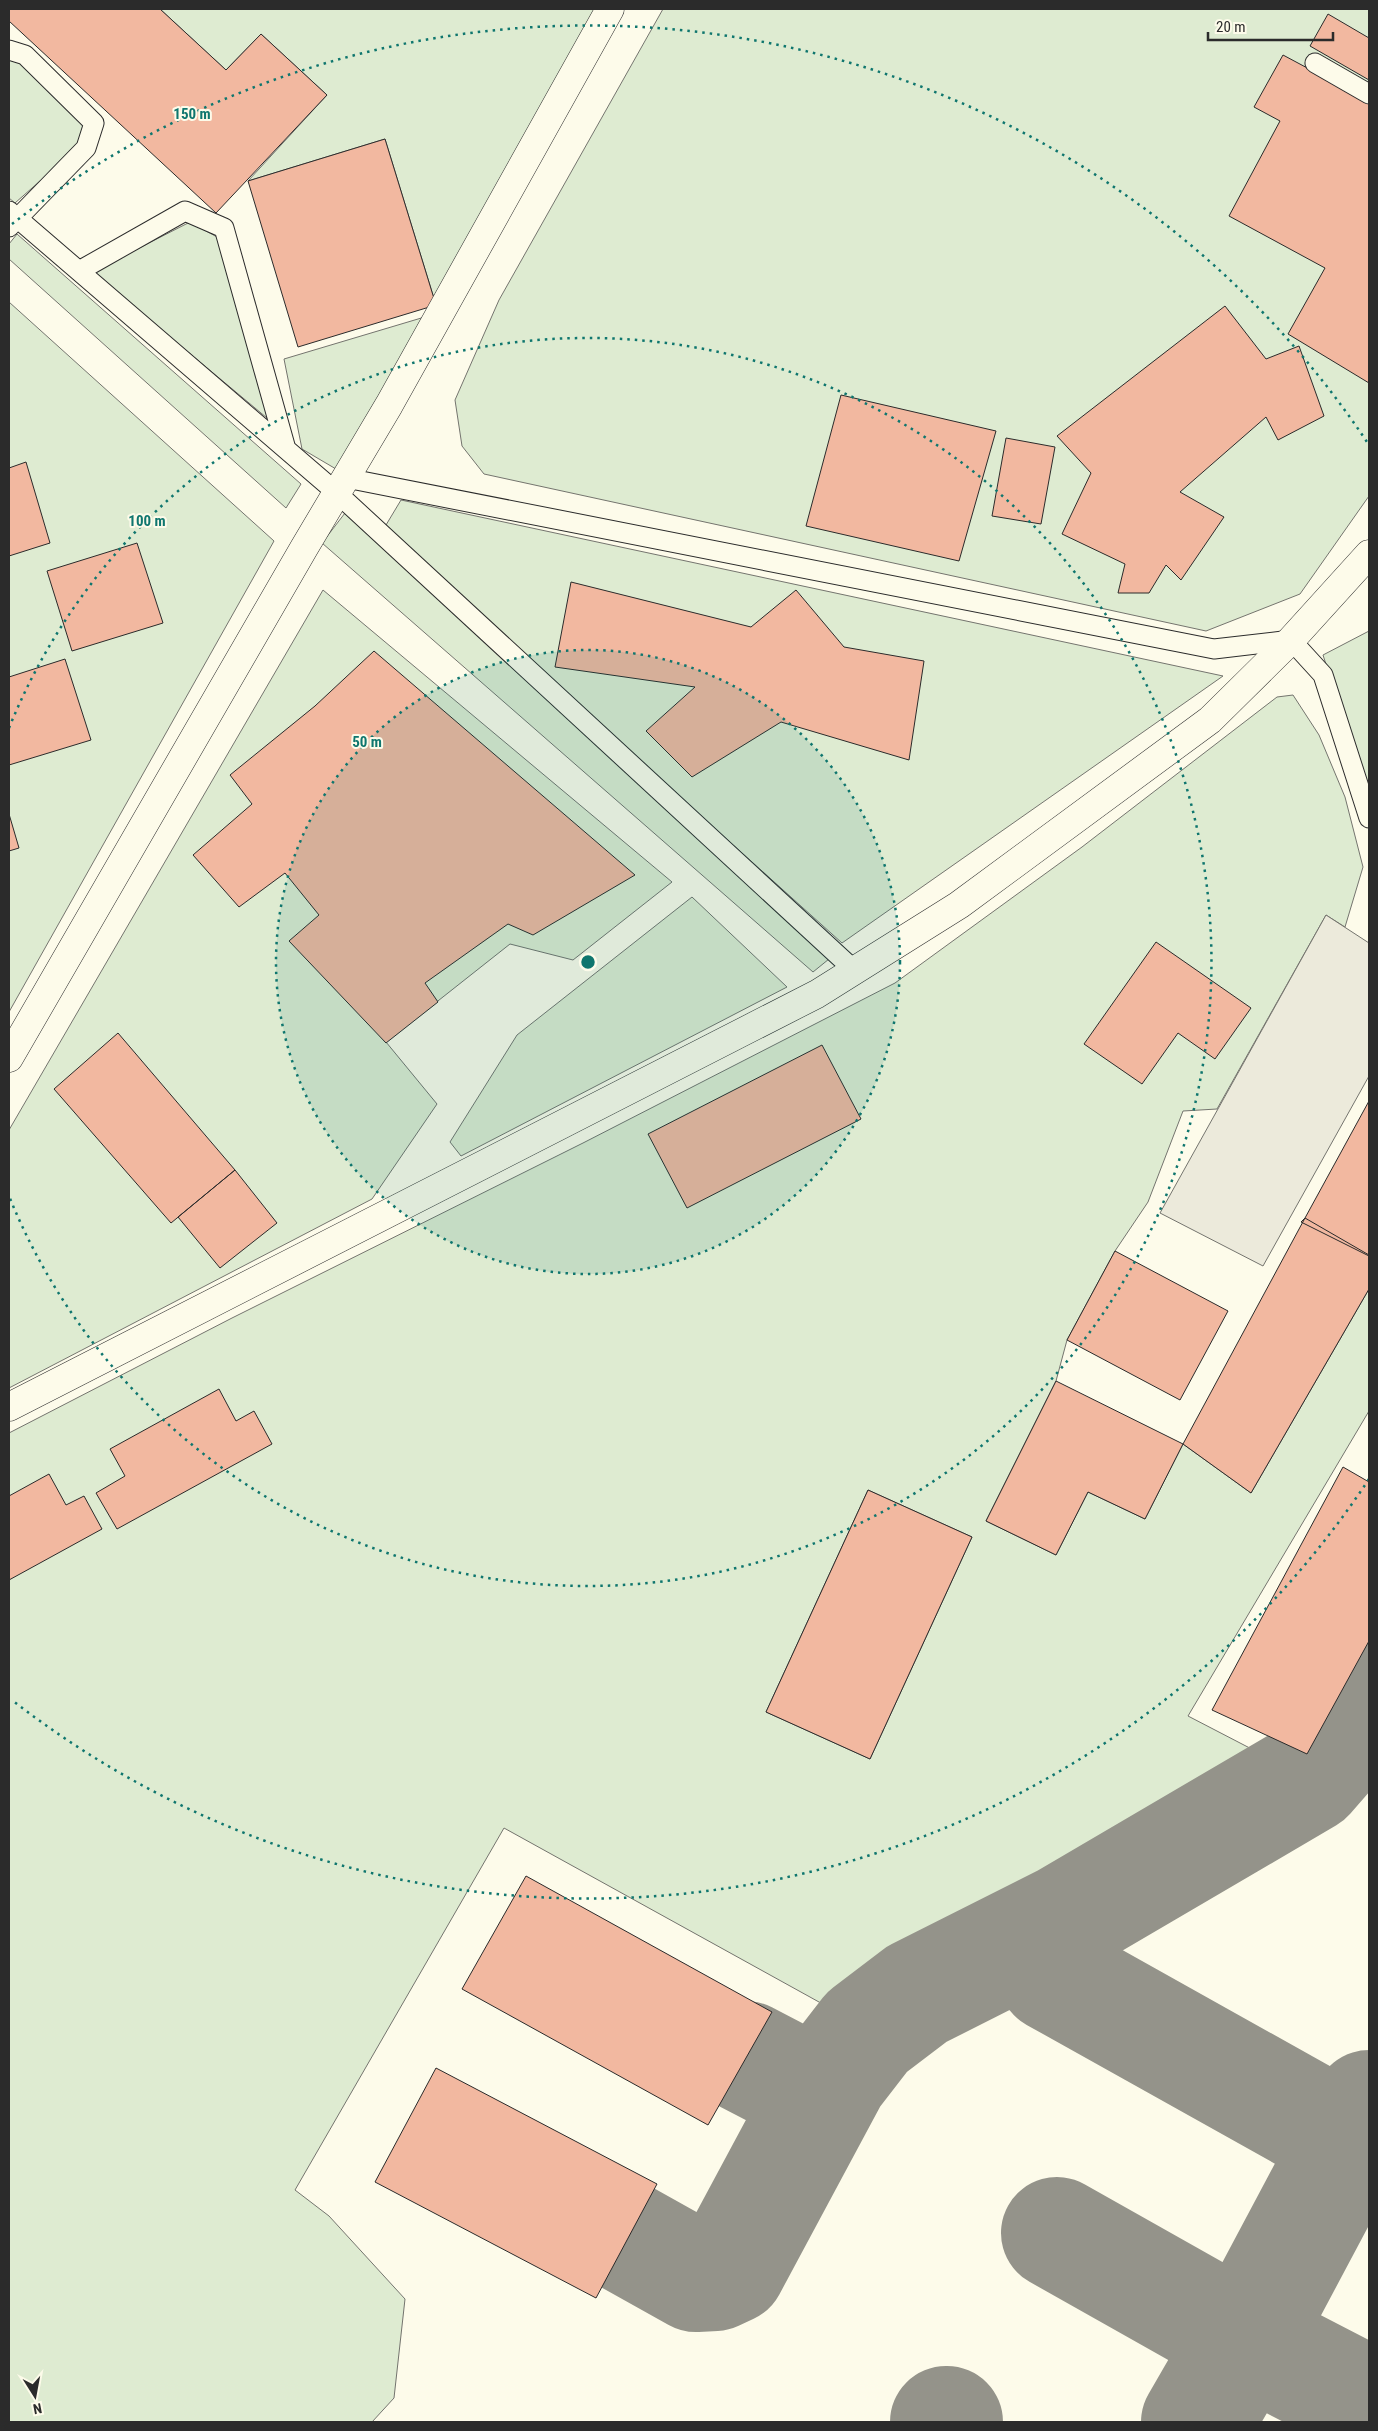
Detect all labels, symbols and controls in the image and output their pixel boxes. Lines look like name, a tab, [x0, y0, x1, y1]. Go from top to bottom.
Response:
scale bar	[1208, 10, 1333, 42]
text: 20 m	[1216, 18, 1246, 36]
text: 150 m	[173, 105, 211, 123]
text: 100 m	[128, 512, 166, 530]
text: 50 m	[352, 733, 382, 751]
centre of rings	[579, 953, 597, 971]
north arrow	[10, 2371, 60, 2421]
text: N	[32, 2400, 43, 2417]

